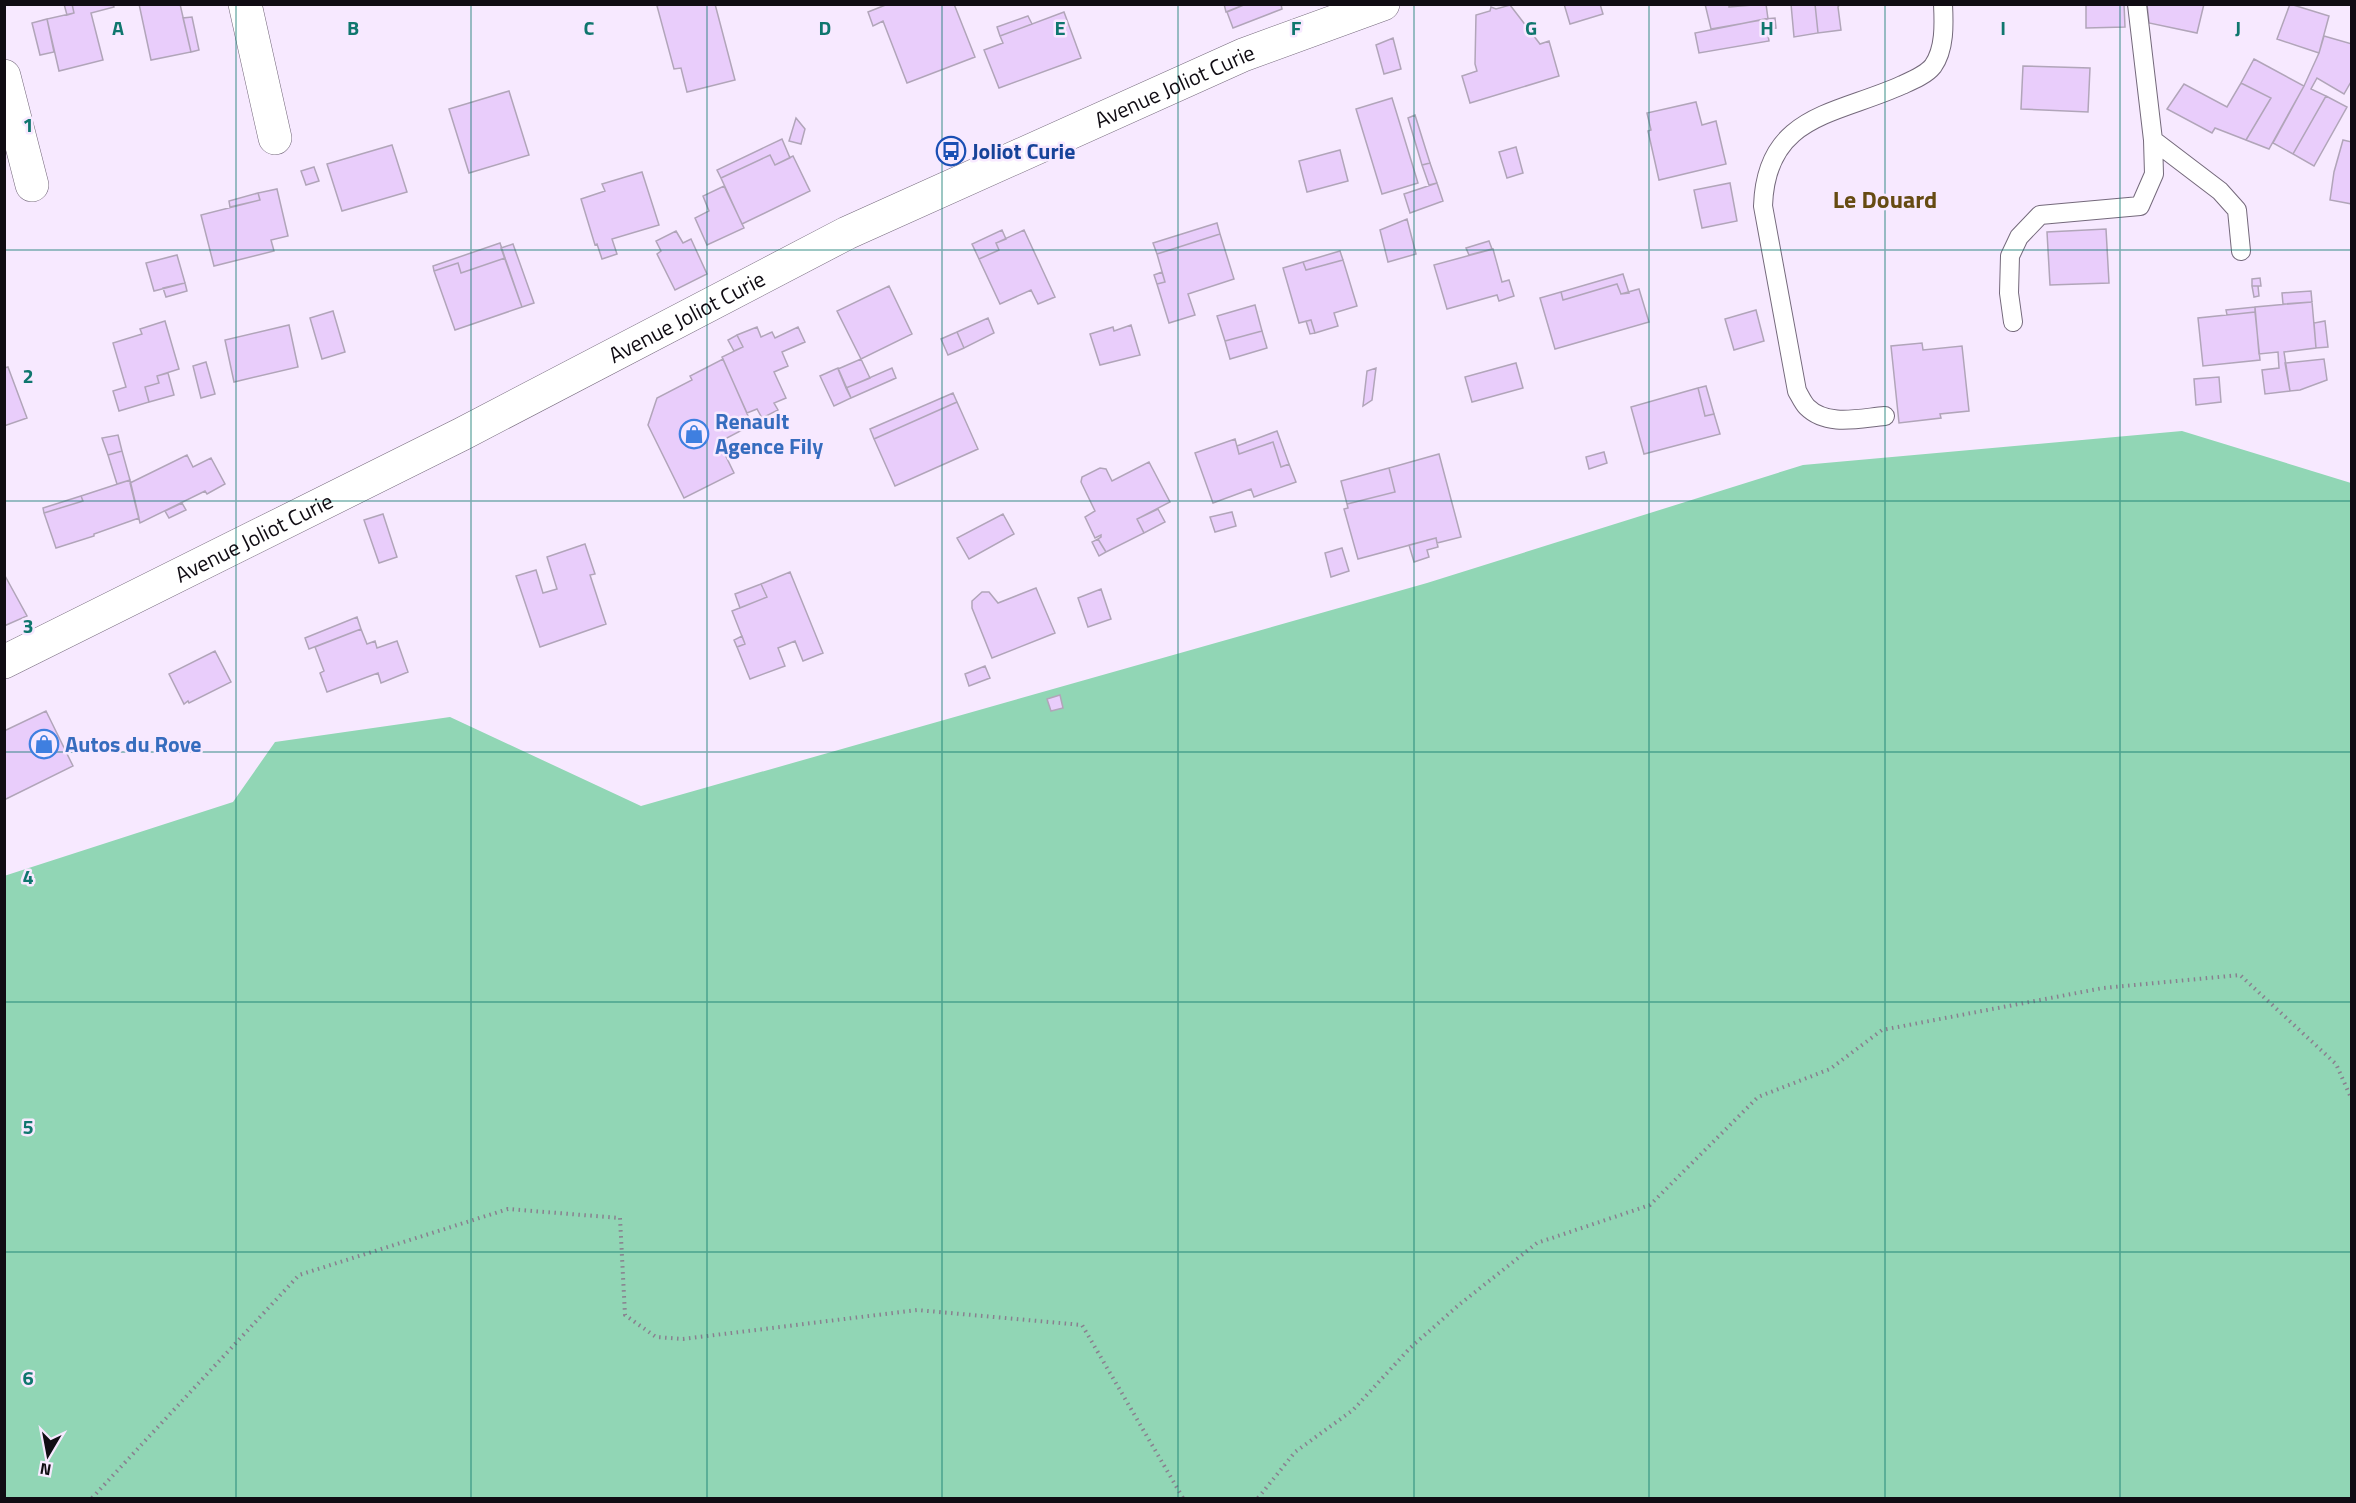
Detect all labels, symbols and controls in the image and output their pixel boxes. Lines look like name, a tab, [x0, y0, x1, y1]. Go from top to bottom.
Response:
text: A	[112, 12, 124, 43]
text: B	[347, 12, 359, 43]
text: C	[584, 12, 595, 43]
text: D	[819, 12, 831, 43]
text: E	[1054, 12, 1066, 43]
text: F	[1291, 12, 1302, 43]
text: G	[1525, 12, 1537, 43]
text: H	[1760, 12, 1774, 43]
text: I	[2000, 12, 2006, 43]
text: J	[2235, 12, 2241, 43]
street label: Avenue Joliot Curie	[1089, 35, 1259, 137]
text: 1	[22, 109, 34, 140]
place label: Joliot Curie	[972, 134, 1075, 168]
bus stop icon: Joliot Curie	[935, 135, 967, 167]
district label: Le Douard	[1833, 181, 1937, 217]
street label: Avenue Joliot Curie	[602, 262, 771, 372]
text: 2	[22, 360, 34, 391]
place label: Renault Agence Fily	[715, 404, 823, 463]
shop icon: Renault Agence Fily	[678, 418, 710, 450]
street label: Avenue Joliot Curie	[169, 484, 339, 591]
text: 3	[22, 610, 34, 641]
place label: Autos du Rove	[65, 727, 201, 761]
shop icon: Autos du Rove	[28, 728, 60, 760]
text: 4	[22, 861, 34, 892]
text: 5	[22, 1111, 34, 1142]
text: 6	[22, 1362, 34, 1393]
north arrow	[18, 1425, 78, 1485]
text: N	[38, 1457, 53, 1483]

